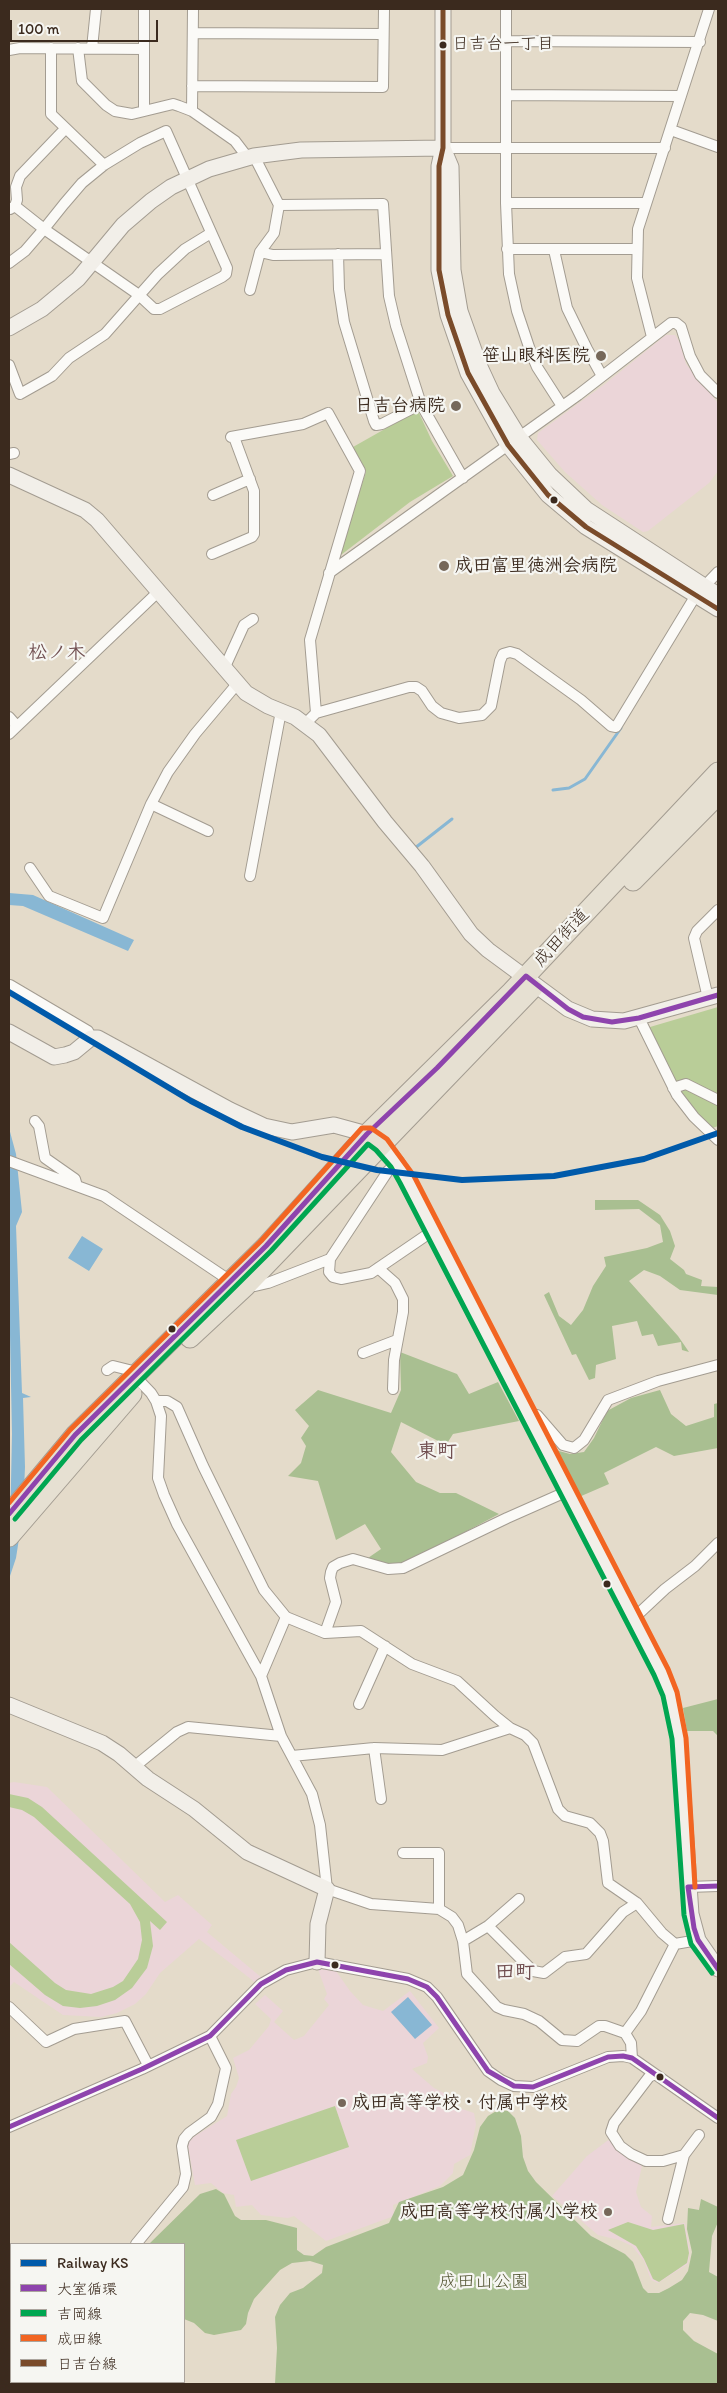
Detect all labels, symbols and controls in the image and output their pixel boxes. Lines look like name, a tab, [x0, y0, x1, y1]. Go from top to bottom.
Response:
scale bar	[12, 10, 160, 42]
text: 100 m	[18, 20, 59, 38]
place label: 日吉台一丁目	[452, 35, 554, 55]
marker: 日吉台一丁目	[438, 40, 448, 50]
place label: 笹山眼科医院	[482, 345, 590, 367]
marker: 笹山眼科医院	[594, 349, 608, 363]
place label: 日吉台病院	[355, 395, 445, 417]
marker: 日吉台病院	[449, 399, 463, 413]
unlabelled marker	[549, 495, 559, 505]
place label: 成田富里徳洲会病院	[455, 555, 617, 577]
marker: 成田富里徳洲会病院	[437, 559, 451, 573]
district label: 松ノ木	[29, 642, 85, 664]
street label: 成田街道	[530, 904, 594, 972]
unlabelled marker	[167, 1324, 177, 1334]
district label: 東町	[417, 1440, 457, 1464]
unlabelled marker	[602, 1579, 612, 1589]
unlabelled marker	[330, 1960, 340, 1970]
district label: 田町	[495, 1961, 535, 1985]
unlabelled marker	[655, 2072, 665, 2082]
place label: 成田高等学校・付属中学校	[352, 2092, 568, 2114]
marker: 成田高等学校・付属中学校	[336, 2097, 348, 2109]
place label: 成田高等学校付属小学校	[400, 2201, 598, 2223]
marker: 成田高等学校付属小学校	[602, 2206, 614, 2218]
legend	[10, 2243, 185, 2383]
text: Railway KS	[57, 2254, 128, 2272]
park label: 成田山公園	[439, 2271, 529, 2293]
text: 大室循環	[57, 2280, 117, 2298]
text: 吉岡線	[57, 2305, 102, 2323]
text: 成田線	[57, 2330, 102, 2348]
text: 日吉台線	[57, 2355, 117, 2373]

